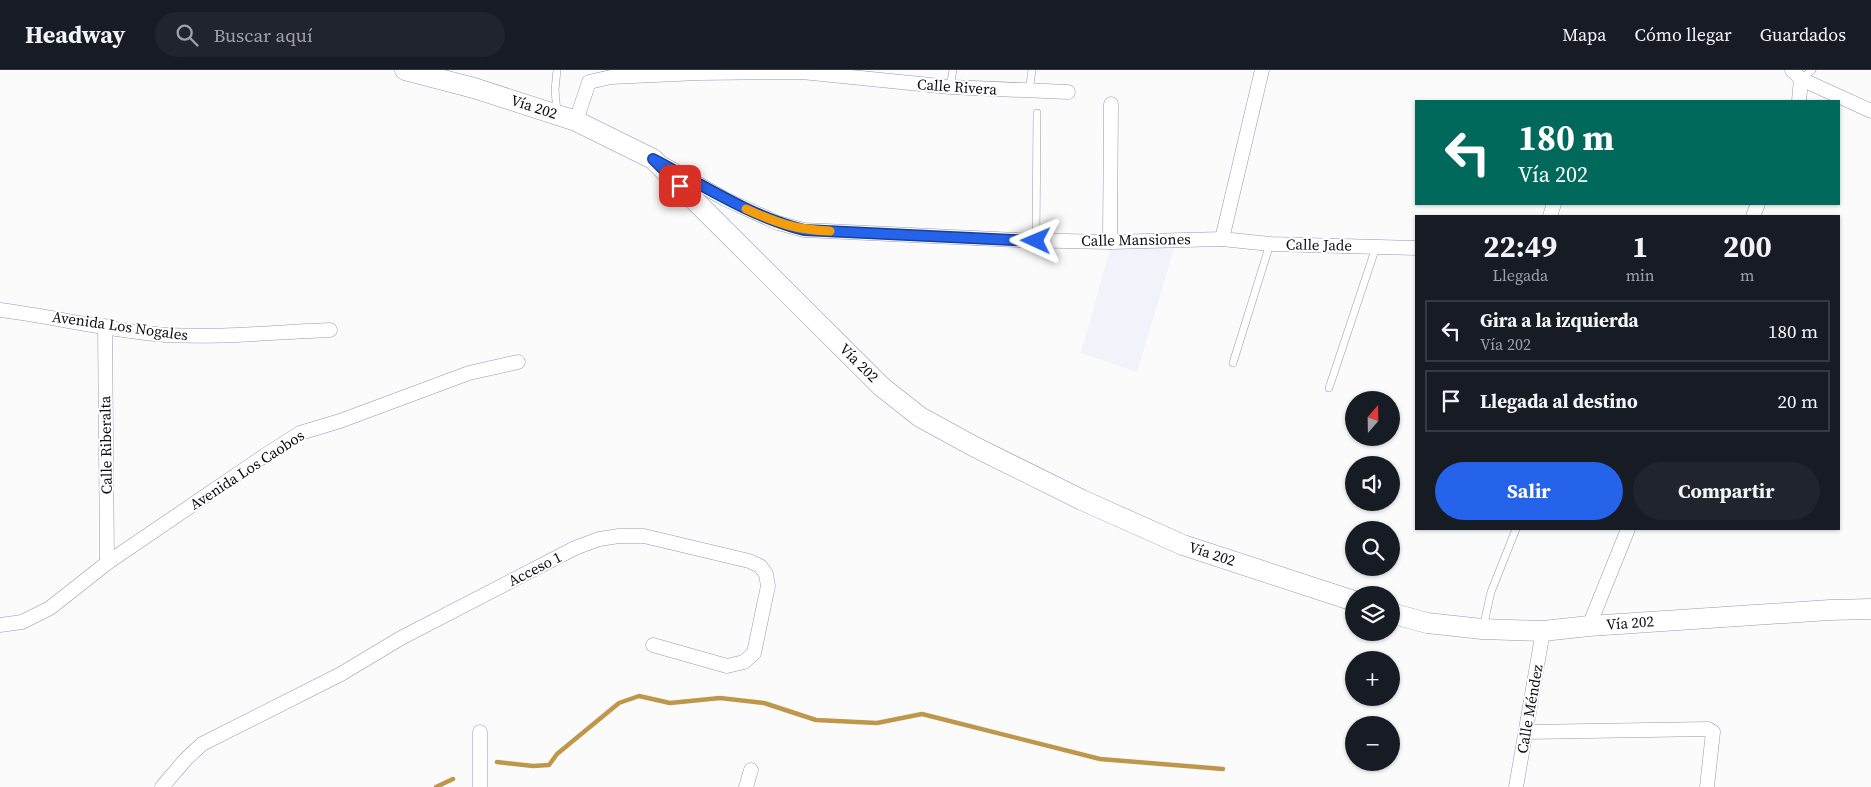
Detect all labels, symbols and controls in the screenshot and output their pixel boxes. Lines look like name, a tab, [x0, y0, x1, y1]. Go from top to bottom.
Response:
search box	[155, 12, 505, 57]
text: Headway	[25, 18, 125, 51]
icon: search	[173, 21, 201, 49]
text: Buscar aquí	[213, 22, 313, 48]
text: Mapa	[1562, 22, 1607, 47]
text: Cómo llegar	[1635, 22, 1732, 47]
text: Guardados	[1760, 22, 1846, 47]
street label: Calle Rivera	[916, 73, 998, 100]
street label: Vía 202	[508, 89, 560, 124]
text: 180 m	[1518, 114, 1614, 162]
icon: left	[1435, 120, 1500, 185]
text: Vía 202	[1518, 159, 1588, 189]
pin	[659, 165, 701, 207]
icon: arrive	[666, 172, 694, 200]
position arrow	[1009, 214, 1061, 266]
text: 22:49	[1483, 226, 1557, 267]
text: 1	[1632, 226, 1648, 267]
text: 200	[1723, 226, 1772, 267]
street label: Calle Mansiones	[1081, 228, 1191, 251]
street label: Calle Jade	[1286, 233, 1353, 256]
text: Llegada	[1493, 264, 1548, 286]
text: min	[1626, 264, 1655, 286]
text: m	[1740, 264, 1754, 286]
street label: Avenida Los Nogales	[51, 306, 189, 345]
text: Gira a la izquierda	[1480, 307, 1639, 333]
icon: left	[1437, 317, 1465, 345]
text: 180 m	[1768, 318, 1818, 344]
text: Vía 202	[1480, 333, 1531, 355]
street label: Vía 202	[835, 338, 884, 387]
icon: arrive	[1437, 387, 1465, 415]
text: Llegada al destino	[1480, 388, 1638, 414]
text: 20 m	[1777, 388, 1818, 414]
north arrow	[1345, 391, 1400, 446]
map controls	[1345, 391, 1400, 771]
street label: Calle Riberalta	[94, 395, 117, 494]
street label: Avenida Los Caobos	[185, 425, 308, 515]
button: sound	[1345, 456, 1400, 511]
button: Salir	[1435, 462, 1623, 520]
button: Compartir	[1633, 462, 1820, 520]
button: search	[1345, 521, 1400, 576]
street label: Vía 202	[1186, 536, 1238, 571]
street label: Acceso 1	[504, 546, 565, 591]
button: layers	[1345, 586, 1400, 641]
street label: Vía 202	[1605, 610, 1655, 635]
button: +	[1345, 651, 1400, 706]
street label: Calle Méndez	[1511, 663, 1548, 755]
button: −	[1345, 716, 1400, 771]

